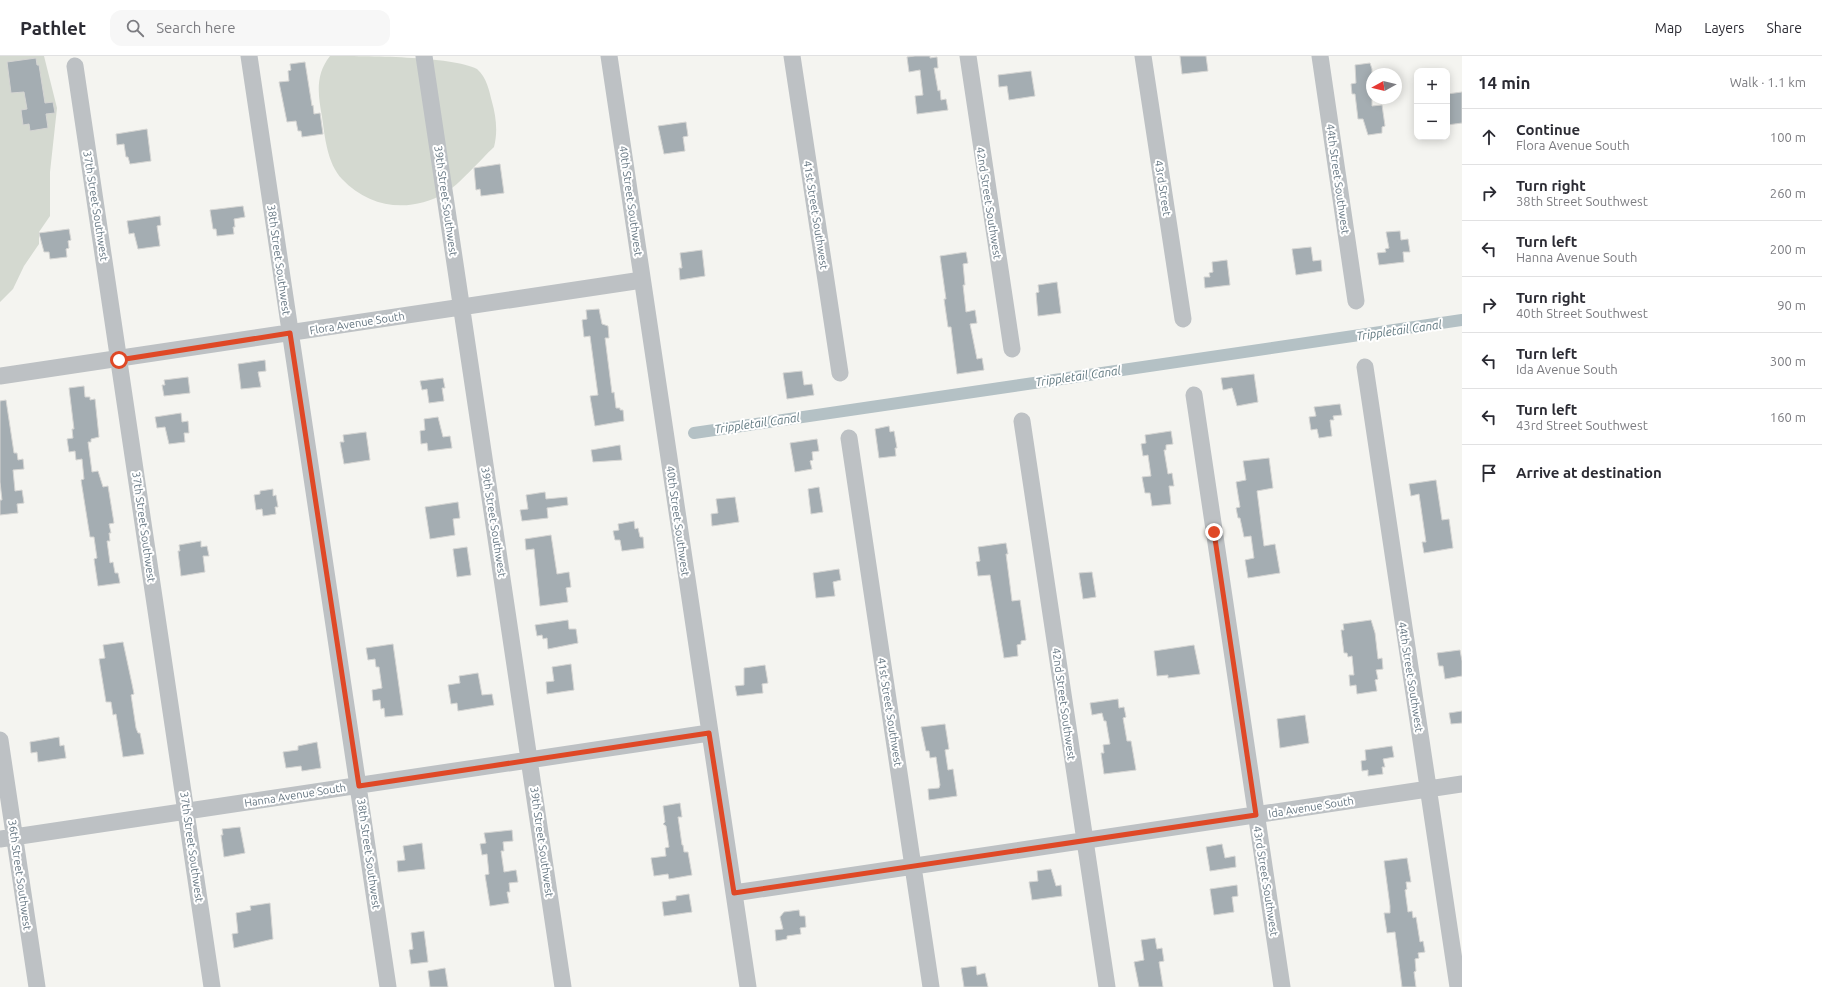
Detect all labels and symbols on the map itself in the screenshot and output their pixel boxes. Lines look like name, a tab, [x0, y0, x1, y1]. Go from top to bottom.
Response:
north arrow	[1366, 68, 1402, 104]
street label: 44th Street Southwest	[1324, 123, 1352, 236]
street label: 39th Street Southwest	[432, 145, 460, 258]
street label: 40th Street Southwest	[617, 145, 645, 258]
street label: 42nd Street Southwest	[974, 146, 1004, 261]
street label: 37th Street Southwest	[81, 150, 111, 263]
street label: 43rd Street	[1153, 159, 1173, 217]
street label: 41st Street Southwest	[801, 160, 831, 271]
street label: 38th Street Southwest	[265, 204, 293, 317]
street label: Flora Avenue South	[309, 310, 405, 336]
water label: Trippletail Canal	[1355, 317, 1443, 342]
route start	[110, 351, 128, 369]
water label: Trippletail Canal	[1034, 363, 1122, 388]
water label: Trippletail Canal	[713, 410, 801, 435]
street label: 40th Street Southwest	[664, 465, 692, 578]
street label: 39th Street Southwest	[479, 466, 509, 579]
street label: 37th Street Southwest	[130, 471, 158, 584]
route end	[1205, 523, 1223, 541]
street label: 44th Street Southwest	[1396, 621, 1426, 734]
street label: 42nd Street Southwest	[1050, 647, 1078, 762]
street label: 41st Street Southwest	[875, 657, 905, 768]
street label: Hanna Avenue South	[243, 781, 347, 809]
street label: 39th Street Southwest	[528, 786, 556, 899]
street label: 37th Street Southwest	[178, 791, 206, 904]
street label: Ida Avenue South	[1268, 794, 1354, 820]
street label: 38th Street Southwest	[355, 798, 383, 911]
street label: 36th Street Southwest	[6, 819, 34, 932]
street label: 43rd Street Southwest	[1251, 825, 1281, 938]

